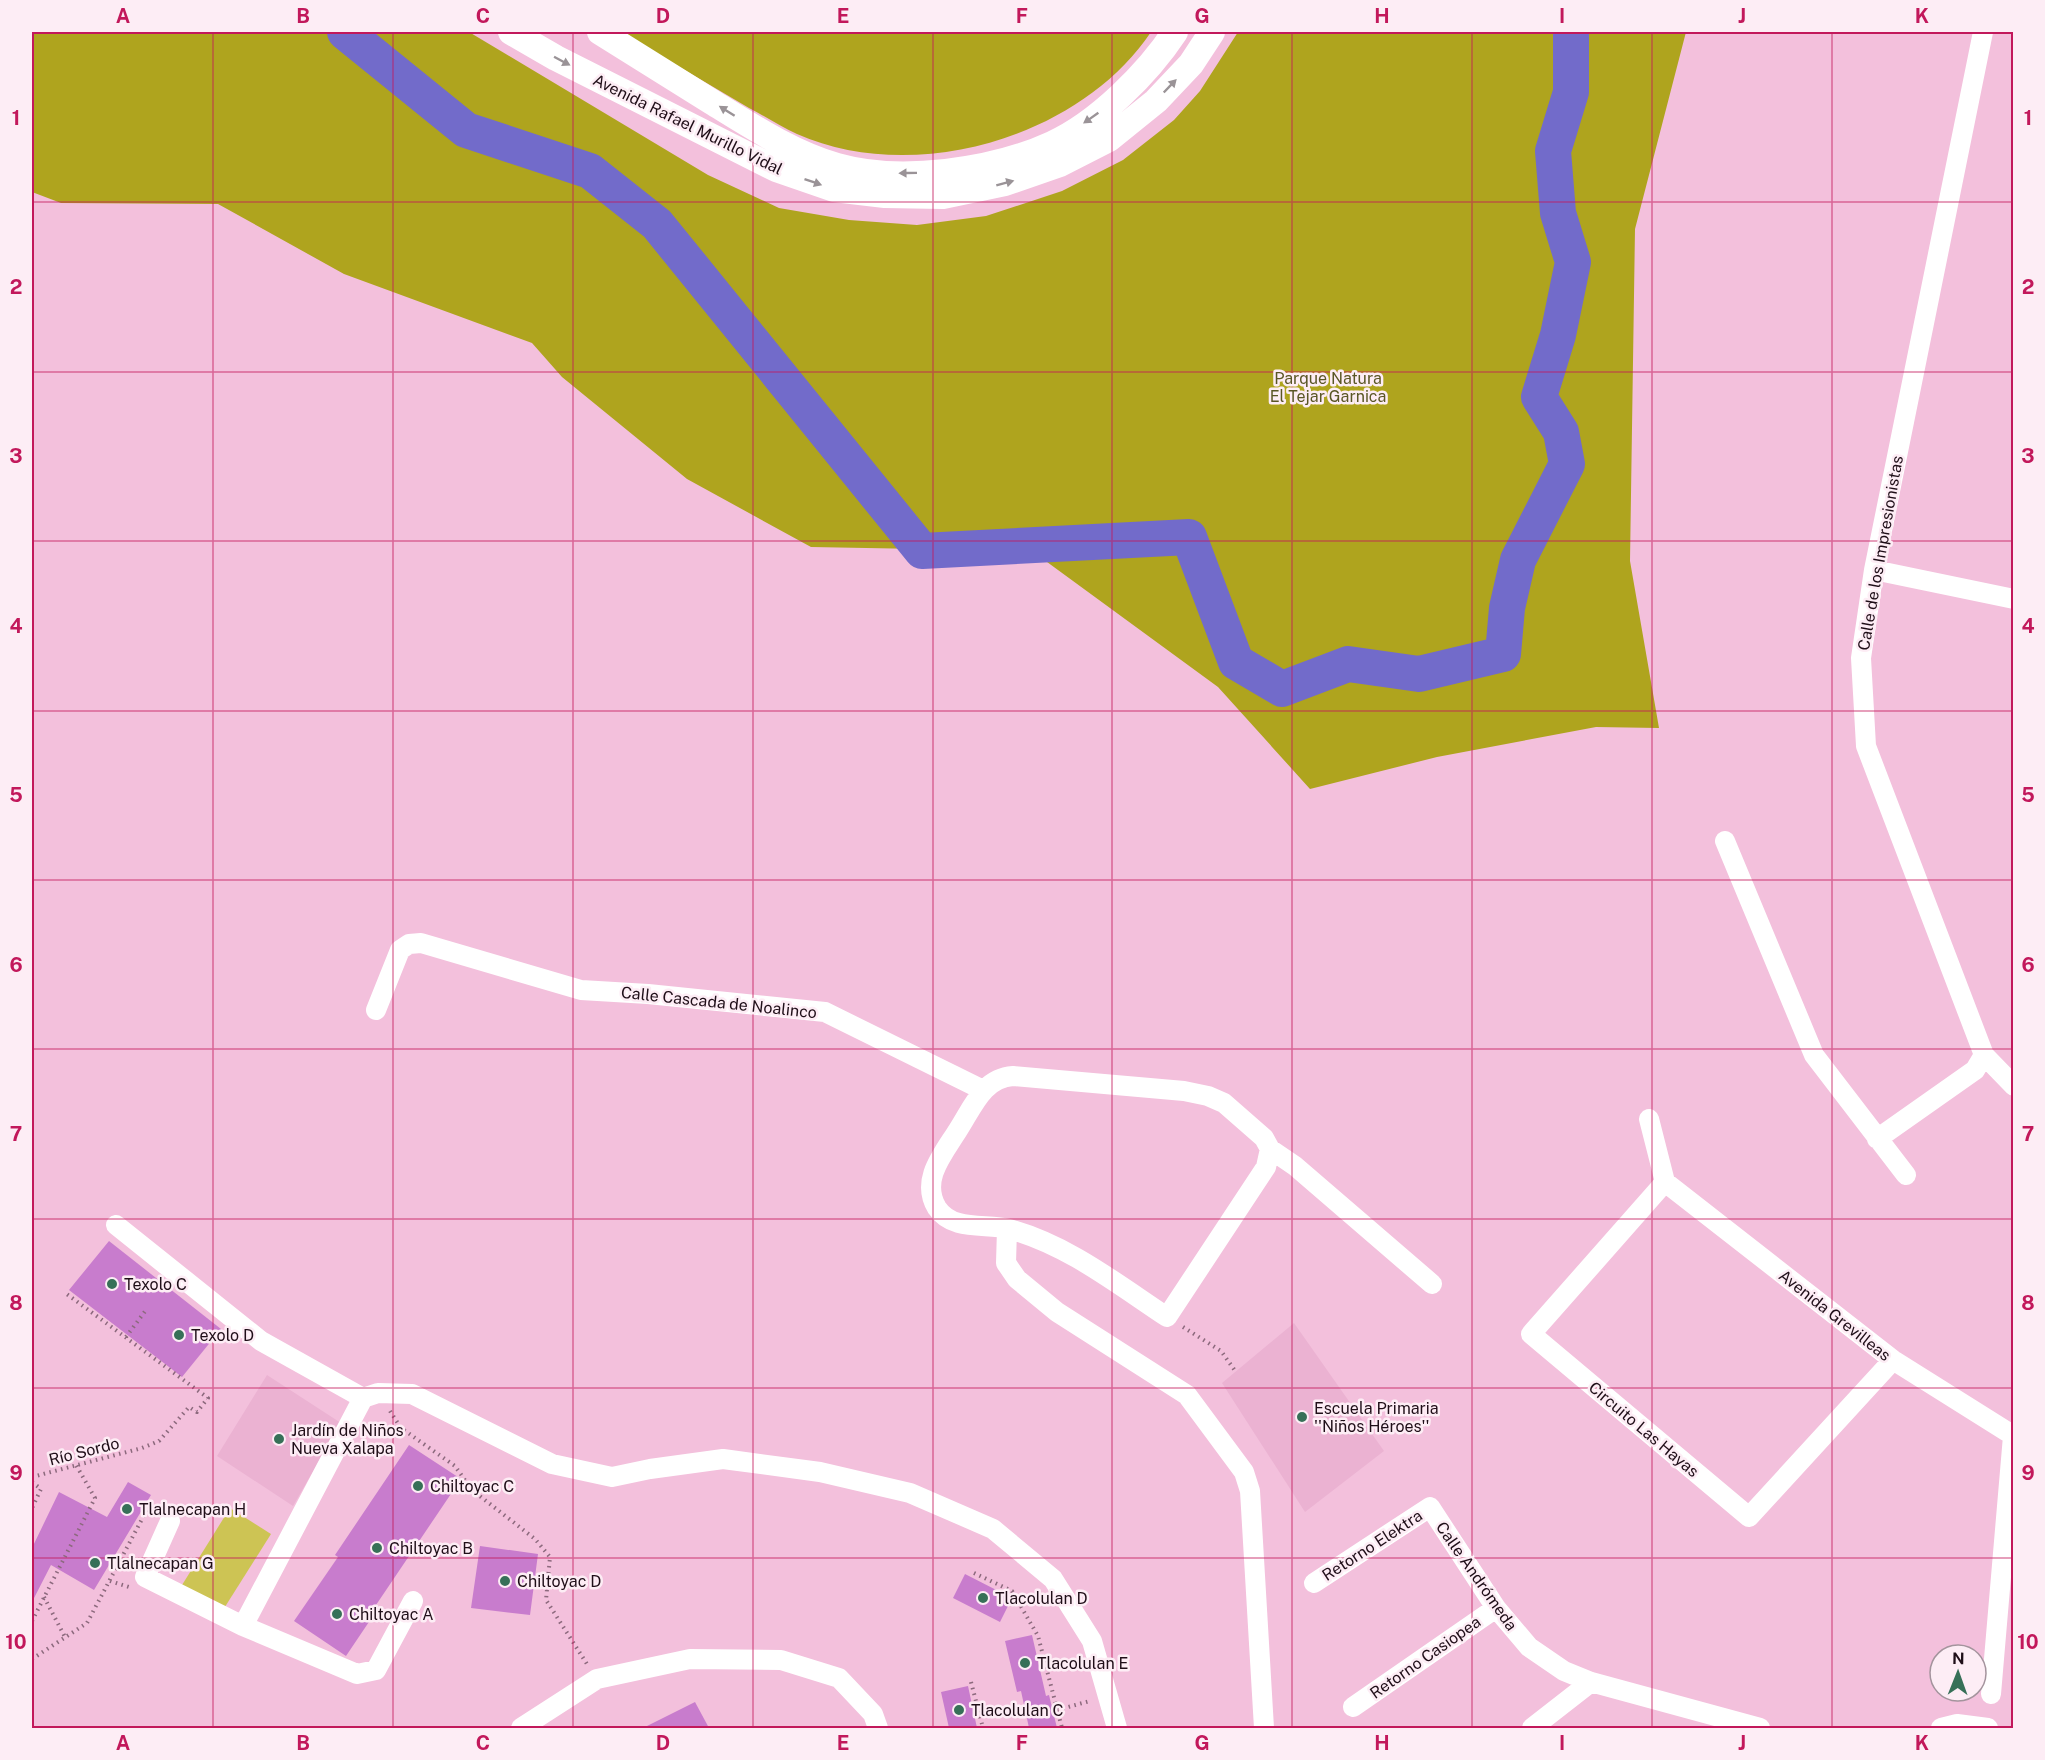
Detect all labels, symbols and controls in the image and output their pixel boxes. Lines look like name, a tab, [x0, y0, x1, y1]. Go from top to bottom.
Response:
text: A	[116, 4, 130, 28]
text: B	[296, 4, 310, 28]
text: C	[476, 4, 490, 28]
text: D	[656, 4, 670, 28]
text: E	[837, 4, 849, 28]
text: F	[1016, 4, 1028, 28]
text: G	[1194, 4, 1210, 28]
text: H	[1374, 4, 1390, 28]
text: I	[1559, 4, 1565, 28]
text: J	[1738, 4, 1746, 28]
text: K	[1915, 4, 1929, 28]
one-way arrow	[553, 56, 570, 66]
street label: Avenida Rafael Murillo Vidal	[590, 70, 786, 179]
one-way arrow	[1163, 79, 1177, 93]
text: 1	[12, 106, 20, 130]
one-way arrow	[719, 106, 735, 117]
text: 1	[2024, 106, 2032, 130]
one-way arrow	[1084, 112, 1100, 124]
one-way arrow	[898, 168, 917, 178]
one-way arrow	[804, 177, 822, 187]
one-way arrow	[996, 178, 1014, 187]
text: 2	[10, 275, 22, 299]
text: 2	[2022, 275, 2034, 299]
park label: Parque Natura El Tejar Garnica	[1270, 369, 1386, 406]
text: 3	[9, 444, 23, 468]
text: 3	[2021, 444, 2035, 468]
street label: Calle de los Impresionistas	[1854, 454, 1907, 652]
text: 4	[9, 614, 23, 638]
text: 4	[2021, 614, 2035, 638]
text: 5	[9, 783, 23, 807]
text: 5	[2021, 783, 2035, 807]
text: 6	[9, 953, 23, 977]
text: 6	[2021, 953, 2035, 977]
street label: Calle Cascada de Noalinco	[620, 983, 818, 1022]
text: 7	[10, 1122, 22, 1146]
text: 7	[2022, 1122, 2034, 1146]
street label: Avenida Grevilleas	[1775, 1266, 1894, 1365]
place label: Texolo C	[124, 1275, 187, 1294]
marker: Texolo C	[105, 1277, 119, 1291]
text: 8	[9, 1291, 23, 1315]
text: 8	[2021, 1291, 2035, 1315]
place label: Texolo D	[191, 1326, 254, 1345]
marker: Texolo D	[172, 1328, 186, 1342]
street label: Circuito Las Hayas	[1585, 1378, 1703, 1481]
place label: Escuela Primaria ''Niños Héroes''	[1314, 1399, 1439, 1436]
marker: Escuela Primaria ''Niños Héroes''	[1295, 1410, 1309, 1424]
place label: Jardín de Niños Nueva Xalapa	[291, 1421, 404, 1458]
marker: Jardín de Niños Nueva Xalapa	[272, 1432, 286, 1446]
street label: Río Sordo	[47, 1434, 121, 1469]
text: 9	[9, 1461, 23, 1485]
text: 9	[2021, 1461, 2035, 1485]
place label: Chiltoyac C	[430, 1477, 514, 1496]
marker: Chiltoyac C	[411, 1479, 425, 1493]
place label: Tlalnecapan H	[139, 1500, 246, 1519]
marker: Tlalnecapan H	[120, 1502, 134, 1516]
street label: Retorno Elektra	[1319, 1506, 1426, 1585]
street label: Calle Andrómeda	[1432, 1518, 1521, 1634]
place label: Chiltoyac B	[389, 1539, 473, 1558]
marker: Chiltoyac B	[370, 1541, 384, 1555]
place label: Tlalnecapan G	[107, 1554, 214, 1573]
marker: Tlalnecapan G	[88, 1556, 102, 1570]
place label: Chiltoyac D	[517, 1572, 601, 1591]
marker: Chiltoyac D	[498, 1574, 512, 1588]
place label: Tlacolulan D	[995, 1589, 1088, 1608]
marker: Tlacolulan D	[976, 1591, 990, 1605]
place label: Chiltoyac A	[349, 1605, 434, 1624]
marker: Chiltoyac A	[330, 1607, 344, 1621]
street label: Retorno Casiopea	[1366, 1612, 1484, 1703]
text: 10	[5, 1630, 27, 1654]
text: 10	[2017, 1630, 2039, 1654]
north arrow	[1928, 1643, 1988, 1703]
text: N	[1952, 1649, 1965, 1668]
place label: Tlacolulan E	[1037, 1654, 1128, 1673]
marker: Tlacolulan E	[1018, 1656, 1032, 1670]
place label: Tlacolulan C	[971, 1701, 1064, 1720]
marker: Tlacolulan C	[952, 1703, 966, 1717]
text: A	[116, 1731, 130, 1755]
text: B	[296, 1731, 310, 1755]
text: C	[476, 1731, 490, 1755]
text: D	[656, 1731, 670, 1755]
text: E	[837, 1731, 849, 1755]
text: F	[1016, 1731, 1028, 1755]
text: G	[1194, 1731, 1210, 1755]
text: H	[1374, 1731, 1390, 1755]
text: I	[1559, 1731, 1565, 1755]
text: J	[1738, 1731, 1746, 1755]
text: K	[1915, 1731, 1929, 1755]

